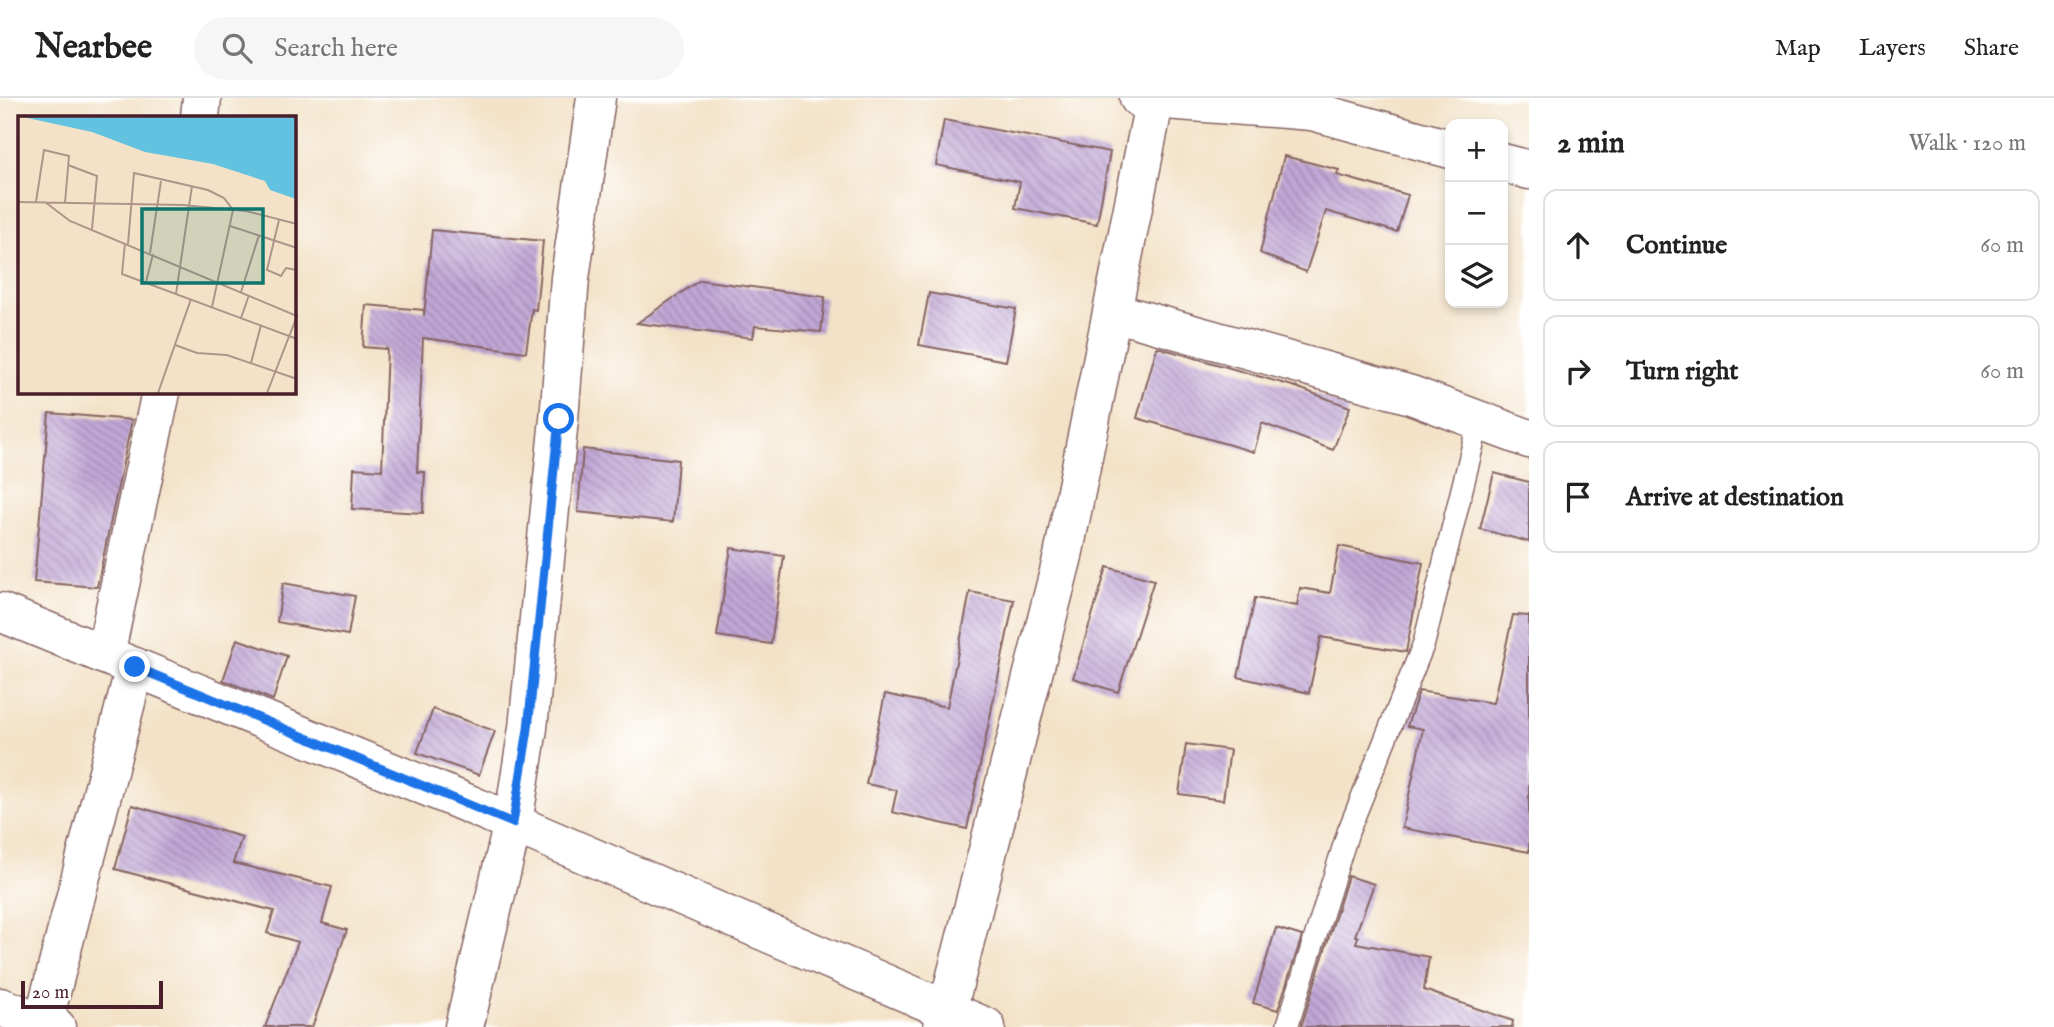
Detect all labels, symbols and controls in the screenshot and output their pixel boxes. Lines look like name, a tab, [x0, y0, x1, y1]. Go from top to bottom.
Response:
search box	[194, 17, 684, 80]
text: Nearbee	[35, 27, 152, 69]
icon: search	[218, 29, 256, 67]
text: Search here	[274, 32, 398, 65]
text: Map	[1775, 33, 1821, 64]
text: Layers	[1859, 33, 1926, 64]
text: Share	[1964, 33, 2019, 64]
inset map	[18, 116, 296, 394]
map controls	[1445, 119, 1508, 308]
button: +	[1445, 119, 1508, 182]
text: 2 min	[1557, 125, 1625, 163]
text: Walk · 120 m	[1908, 129, 2026, 158]
button: −	[1445, 182, 1508, 245]
icon: ahead	[1559, 226, 1597, 264]
text: Continue	[1626, 229, 1727, 262]
text: 60 m	[1980, 231, 2024, 260]
button: layers	[1445, 245, 1508, 308]
icon: right	[1559, 352, 1597, 390]
text: Turn right	[1626, 355, 1739, 388]
text: 60 m	[1980, 357, 2024, 386]
route start	[543, 403, 574, 434]
icon: arrive	[1559, 478, 1597, 516]
text: Arrive at destination	[1626, 481, 1844, 514]
route end	[119, 651, 150, 682]
scale bar	[21, 978, 163, 1010]
text: 20 m	[32, 981, 69, 1005]

